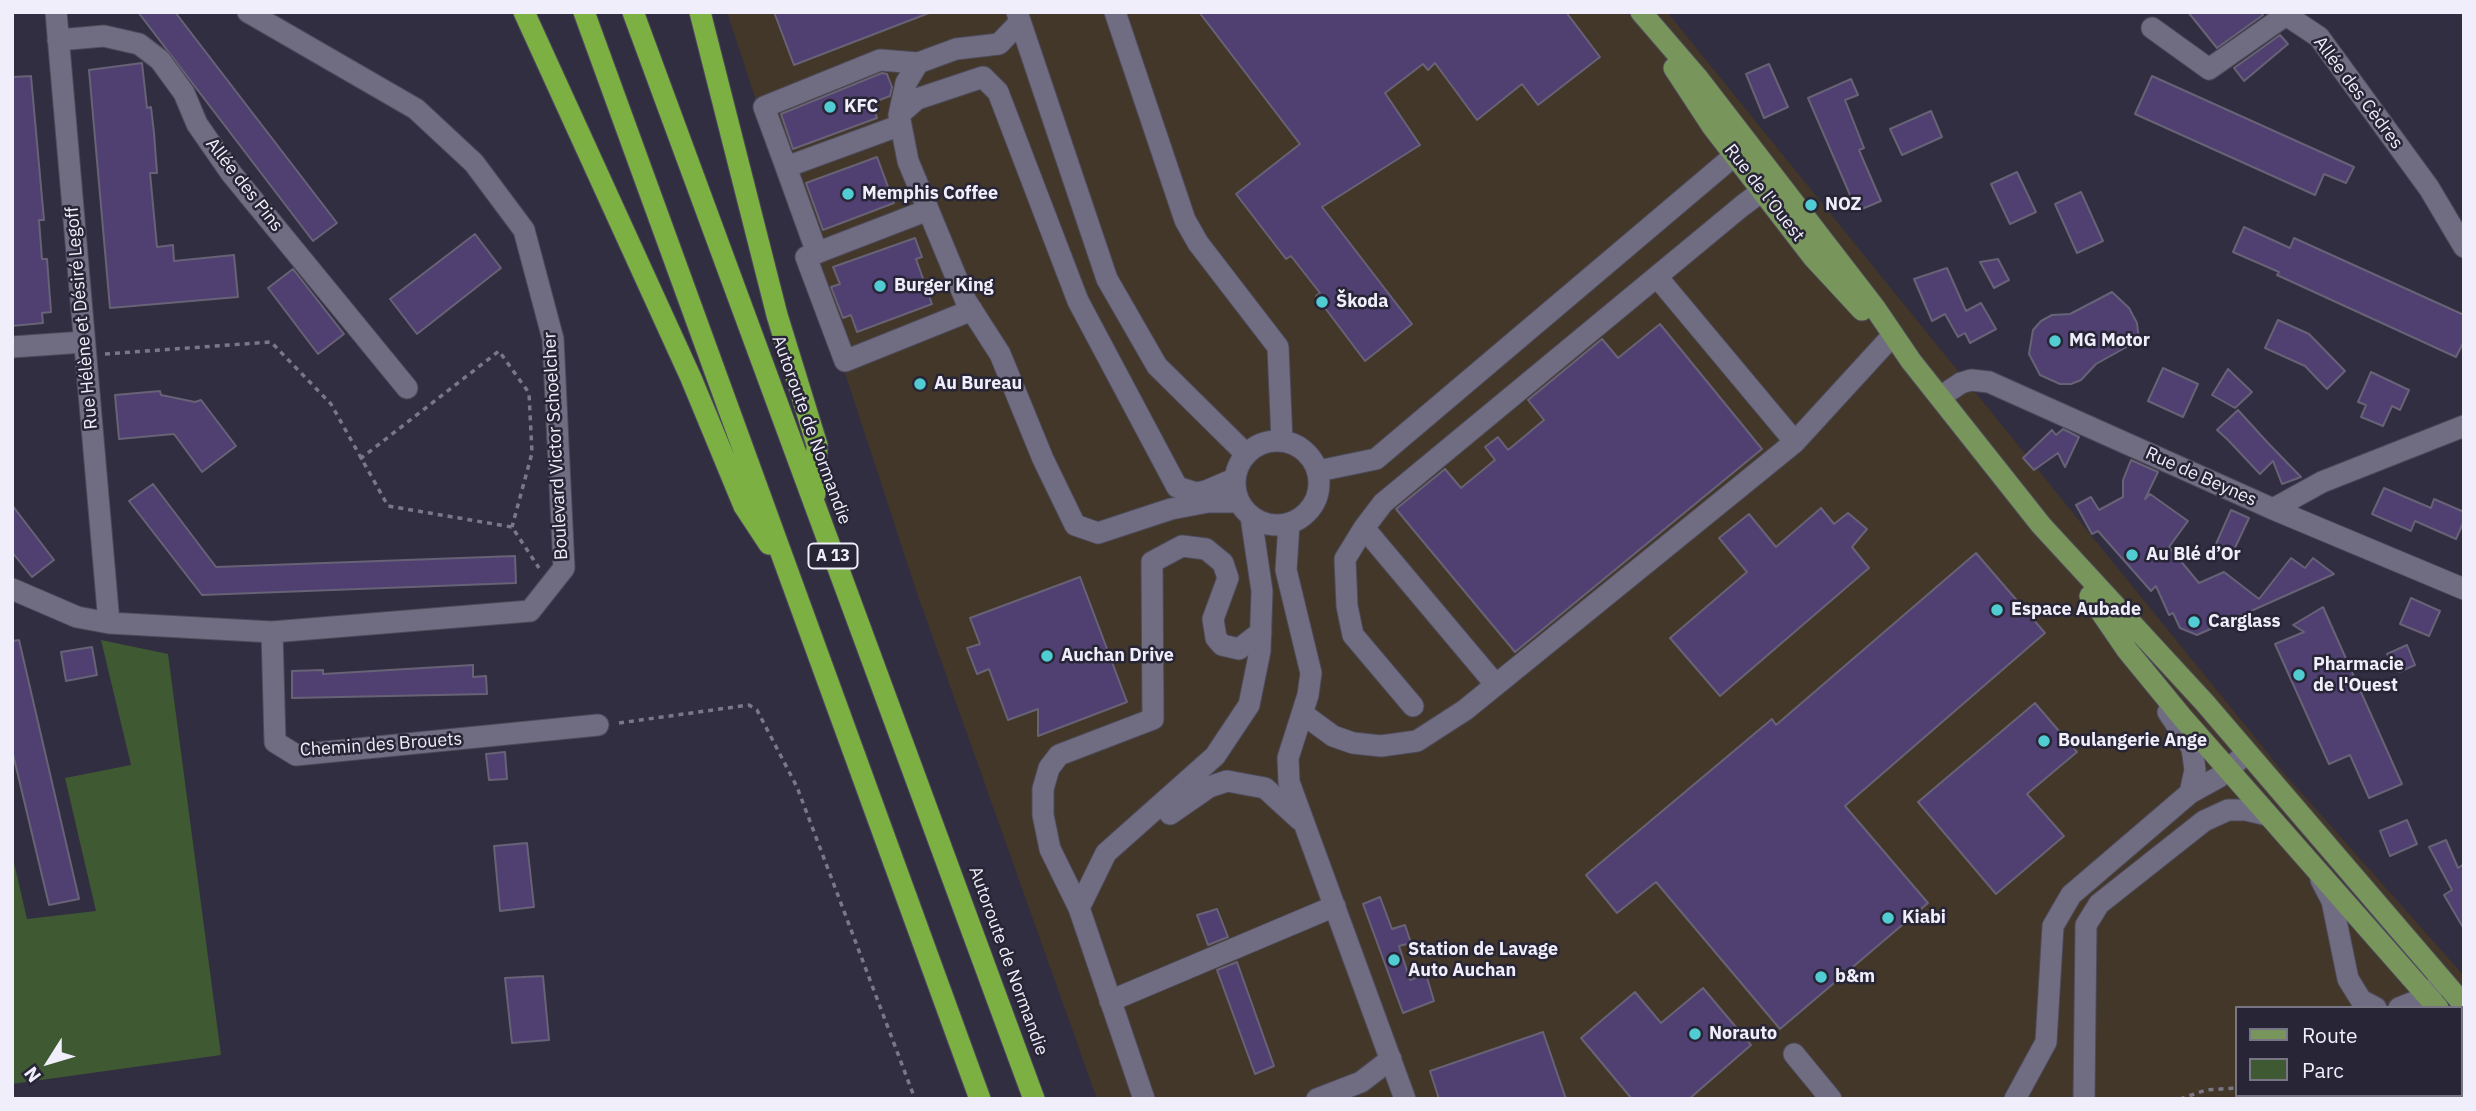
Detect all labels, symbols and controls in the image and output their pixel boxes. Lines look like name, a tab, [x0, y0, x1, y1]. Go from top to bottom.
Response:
street label: Allée des Cèdres	[2309, 32, 2407, 154]
place label: KFC	[844, 96, 878, 118]
marker: KFC	[822, 99, 838, 115]
street label: Allée des Pins	[201, 134, 287, 236]
street label: Rue de l'Ouest	[1719, 140, 1809, 246]
place label: Memphis Coffee	[862, 183, 998, 205]
marker: Memphis Coffee	[840, 186, 856, 202]
place label: NOZ	[1825, 194, 1861, 216]
marker: NOZ	[1803, 197, 1819, 213]
street label: Rue Hélène et Désiré Legoff	[61, 206, 103, 430]
place label: Burger King	[894, 275, 994, 297]
marker: Burger King	[872, 278, 888, 294]
place label: Škoda	[1336, 291, 1388, 313]
marker: Škoda	[1314, 294, 1330, 310]
place label: MG Motor	[2069, 330, 2150, 352]
street label: Boulevard Victor Schoelcher	[539, 331, 573, 561]
street label: Autoroute de Normandie	[767, 333, 855, 527]
marker: MG Motor	[2047, 333, 2063, 349]
place label: Au Bureau	[934, 373, 1022, 395]
marker: Au Bureau	[912, 376, 928, 392]
street label: Rue de Beynes	[2142, 443, 2260, 511]
road number: A 13	[808, 544, 858, 568]
place label: Au Blé d’Or	[2146, 544, 2241, 566]
marker: Au Blé d’Or	[2124, 547, 2140, 563]
place label: Espace Aubade	[2011, 599, 2141, 621]
marker: Espace Aubade	[1989, 602, 2005, 618]
place label: Carglass	[2208, 611, 2281, 633]
marker: Carglass	[2186, 614, 2202, 630]
place label: Auchan Drive	[1061, 645, 1174, 667]
marker: Auchan Drive	[1039, 648, 1055, 664]
place label: Pharmacie de l'Ouest	[2313, 654, 2404, 696]
marker: Pharmacie de l'Ouest	[2291, 667, 2307, 683]
street label: Chemin des Brouets	[299, 729, 463, 761]
place label: Boulangerie Ange	[2058, 730, 2207, 752]
marker: Boulangerie Ange	[2036, 733, 2052, 749]
street label: Autoroute de Normandie	[964, 864, 1052, 1058]
place label: Kiabi	[1902, 907, 1946, 929]
marker: Kiabi	[1880, 910, 1896, 926]
place label: Station de Lavage Auto Auchan	[1408, 939, 1558, 982]
marker: Station de Lavage Auto Auchan	[1386, 952, 1402, 968]
place label: b&m	[1835, 966, 1875, 988]
marker: b&m	[1813, 969, 1829, 985]
legend	[2234, 1006, 2462, 1097]
text: Route	[2302, 1021, 2358, 1049]
place label: Norauto	[1709, 1023, 1777, 1045]
marker: Norauto	[1687, 1026, 1703, 1042]
north arrow	[14, 1027, 84, 1097]
text: Parc	[2302, 1056, 2344, 1084]
text: N	[19, 1062, 46, 1087]

